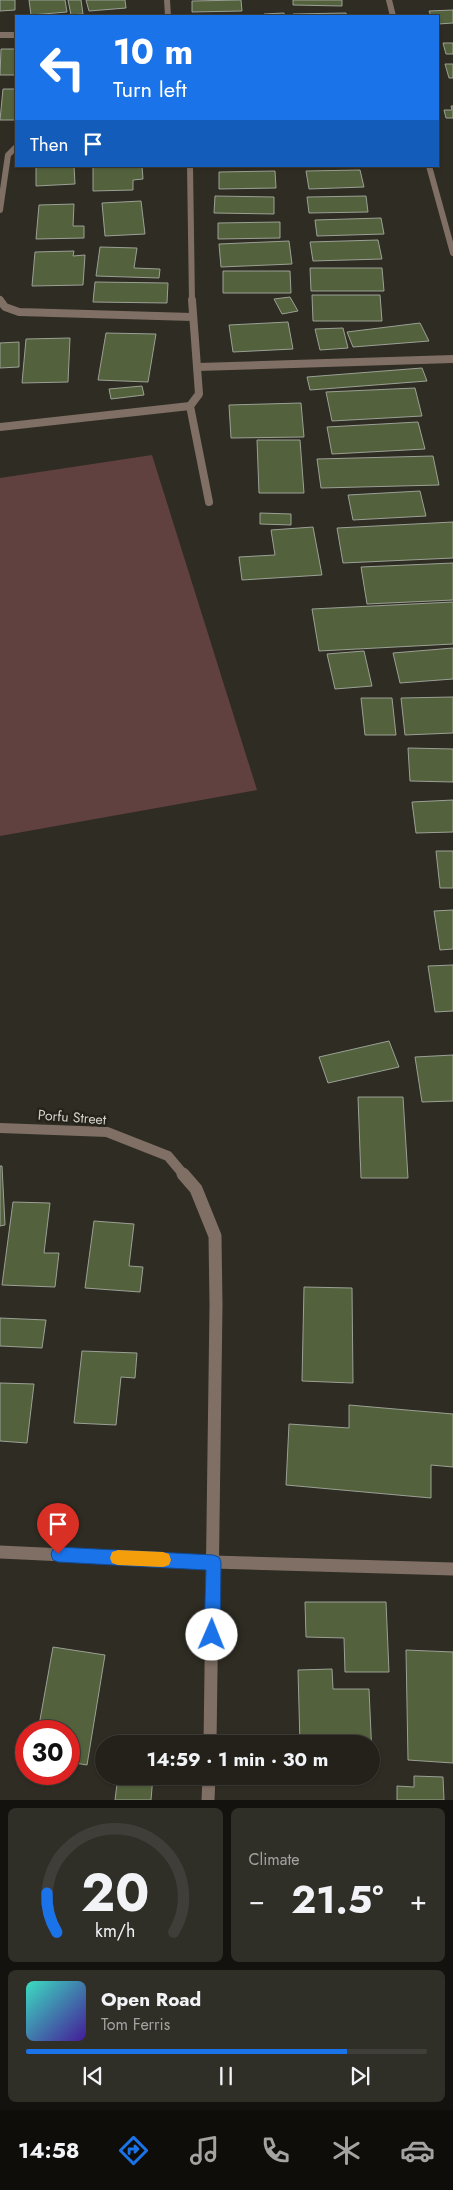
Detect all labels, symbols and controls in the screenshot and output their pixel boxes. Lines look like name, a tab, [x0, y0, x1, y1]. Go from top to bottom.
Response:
text: 10 m	[113, 27, 193, 77]
icon: left	[30, 35, 95, 100]
text: Turn left	[113, 73, 187, 105]
icon: arrive	[79, 130, 107, 158]
text: Then	[30, 131, 69, 158]
street label: Porfu Street	[37, 1105, 108, 1129]
pin	[37, 1503, 79, 1554]
icon: arrive	[44, 1510, 72, 1538]
position arrow	[185, 1608, 237, 1660]
speed limit sign: 30	[15, 1720, 80, 1785]
text: 14:59 · 1 min · 30 m	[147, 1746, 328, 1773]
text: Climate	[249, 1848, 300, 1871]
text: 20	[81, 1855, 150, 1931]
text: 21.5°	[291, 1872, 384, 1927]
text: −	[249, 1880, 265, 1921]
text: +	[410, 1880, 427, 1921]
text: km/h	[95, 1918, 135, 1944]
text: Open Road	[101, 1986, 201, 2013]
text: Tom Ferris	[101, 2013, 170, 2036]
icon: previous	[79, 2062, 107, 2090]
icon: pause	[212, 2062, 240, 2090]
icon: next	[346, 2062, 374, 2090]
icon: directions	[116, 2133, 151, 2168]
icon: music	[187, 2133, 222, 2168]
icon: phone	[258, 2133, 293, 2168]
icon: climate	[329, 2133, 364, 2168]
icon: car	[400, 2133, 435, 2168]
text: 14:58	[18, 2134, 80, 2166]

